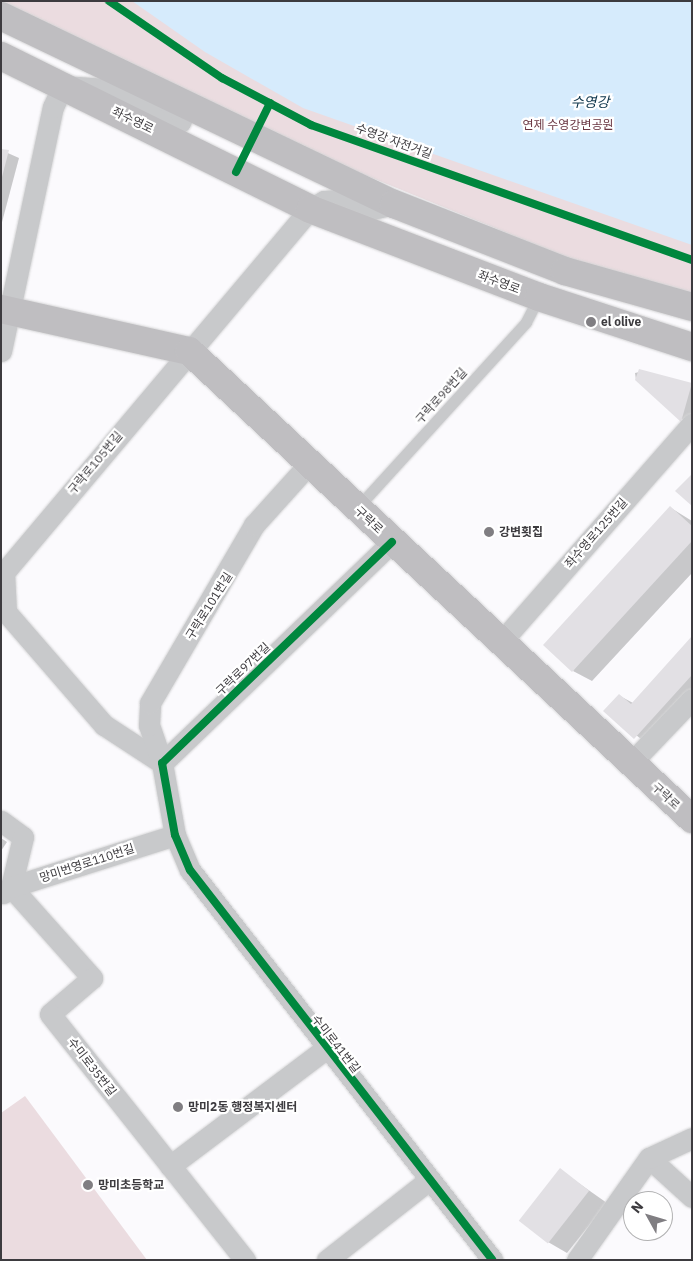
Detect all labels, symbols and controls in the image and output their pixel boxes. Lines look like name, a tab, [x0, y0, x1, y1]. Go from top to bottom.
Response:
water label: 수영강	[571, 94, 609, 110]
street label: 좌수영로	[110, 104, 156, 136]
park label: 연제 수영강변공원	[522, 118, 614, 132]
street label: 수영강 자전거길	[354, 121, 434, 161]
street label: 좌수영로	[476, 267, 522, 297]
place label: el olive	[601, 315, 641, 329]
marker: el olive	[585, 316, 597, 328]
street label: 구락로98번길	[412, 365, 470, 427]
street label: 구락로105번길	[65, 429, 125, 497]
street label: 좌수영로125번길	[562, 495, 630, 571]
street label: 구락로	[352, 503, 386, 537]
place label: 강변횟집	[499, 525, 543, 539]
marker: 강변횟집	[483, 526, 495, 538]
street label: 구락로101번길	[183, 570, 235, 642]
street label: 구락로97번길	[213, 640, 273, 698]
street label: 구락로	[649, 779, 683, 813]
street label: 망미번영로110번길	[38, 841, 136, 885]
street label: 수미로41번길	[309, 1012, 363, 1076]
street label: 수미로35번길	[65, 1035, 119, 1099]
place label: 망미2동 행정복지센터	[188, 1100, 297, 1114]
marker: 망미2동 행정복지센터	[172, 1101, 184, 1113]
place label: 망미초등학교	[98, 1178, 164, 1192]
marker: 망미초등학교	[82, 1179, 94, 1191]
north arrow	[623, 1191, 673, 1241]
text: N	[627, 1198, 647, 1217]

